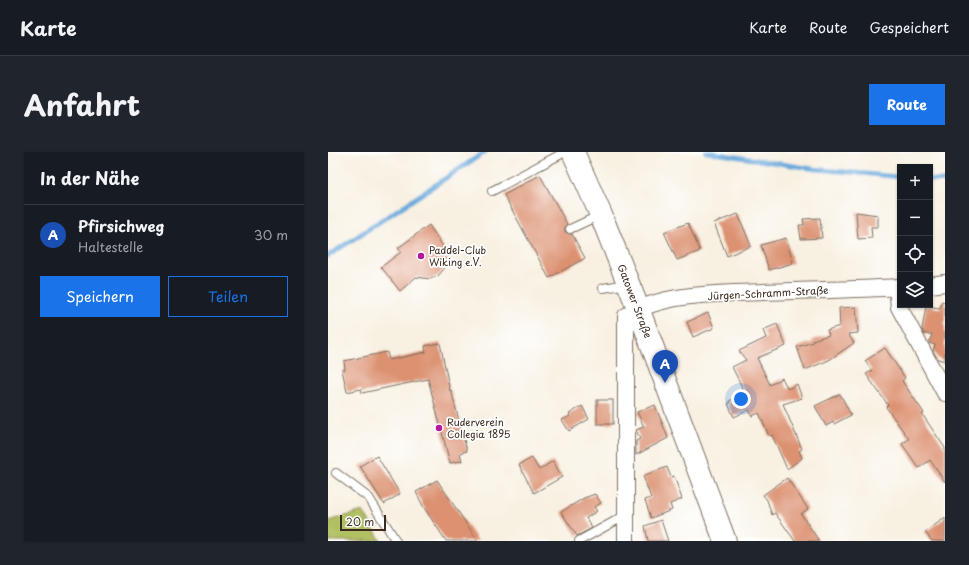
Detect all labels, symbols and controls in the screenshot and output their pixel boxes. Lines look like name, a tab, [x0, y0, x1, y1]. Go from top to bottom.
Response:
text: Karte	[20, 14, 77, 42]
text: Karte	[749, 17, 787, 38]
text: Route	[809, 17, 847, 38]
text: Gespeichert	[869, 17, 949, 38]
text: Anfahrt	[24, 83, 140, 126]
button: Route	[869, 84, 945, 125]
map controls	[897, 164, 933, 308]
button: +	[897, 164, 933, 200]
text: In der Nähe	[40, 165, 139, 191]
button: −	[897, 200, 933, 236]
text: Pfirsichweg	[78, 214, 165, 237]
text: A	[48, 225, 58, 244]
text: 30 m	[254, 225, 288, 244]
button: locate	[897, 236, 933, 272]
text: Haltestelle	[78, 237, 143, 256]
place label: Paddel-Club Wiking e.V.	[429, 242, 486, 269]
marker: Paddel-Club Wiking e.V.	[416, 251, 426, 261]
street label: Gatower Straße	[614, 262, 656, 340]
button: layers	[897, 272, 933, 308]
button: Speichern	[40, 276, 160, 317]
button: Teilen	[168, 276, 288, 317]
street label: Jürgen-Schramm-Straße	[707, 282, 829, 303]
pin: A	[652, 350, 678, 383]
your location	[731, 389, 751, 409]
place label: Ruderverein Collegia 1895	[447, 414, 511, 441]
marker: Ruderverein Collegia 1895	[434, 423, 444, 433]
scale bar	[340, 513, 386, 532]
text: 20 m	[346, 513, 374, 530]

